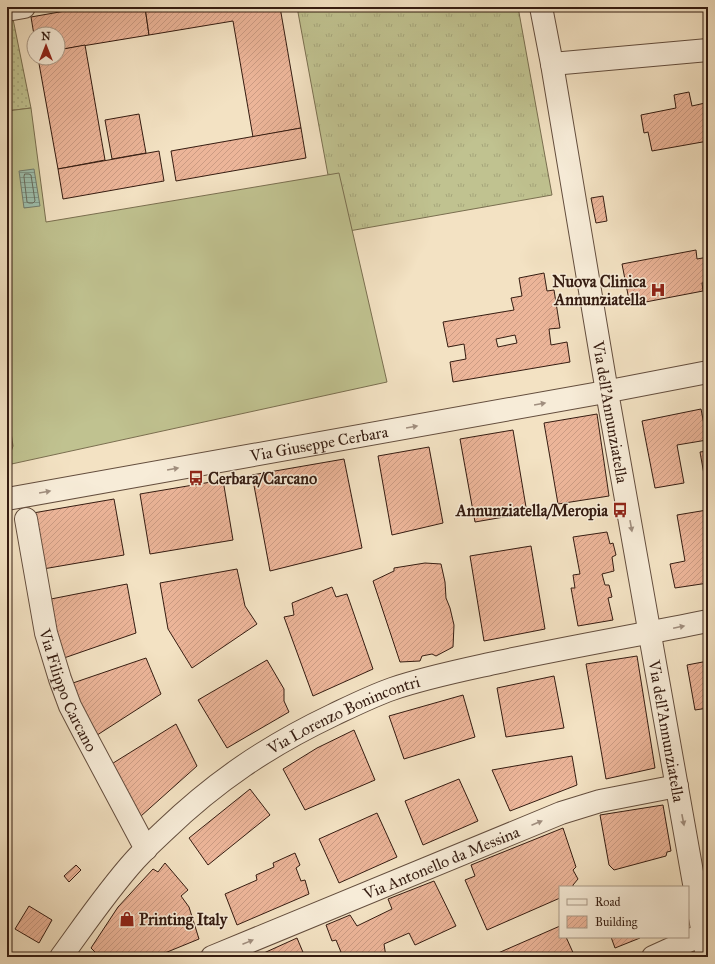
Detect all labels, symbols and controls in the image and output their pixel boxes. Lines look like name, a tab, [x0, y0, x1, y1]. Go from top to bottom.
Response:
north arrow	[26, 26, 66, 66]
text: N	[41, 30, 51, 43]
place label: Nuova Clinica Annunziatella	[552, 272, 647, 309]
hospital icon: Nuova Clinica Annunziatella	[649, 281, 667, 299]
street label: Via dell'Annunziatella	[588, 339, 632, 485]
one-way arrow	[534, 401, 546, 407]
street label: Via Giuseppe Cerbara	[248, 422, 390, 466]
one-way arrow	[405, 423, 418, 429]
one-way arrow	[167, 466, 179, 472]
bus stop icon: Cerbara/Carcano	[187, 469, 205, 487]
place label: Cerbara/Carcano	[208, 469, 317, 488]
one-way arrow	[39, 489, 52, 495]
place label: Annunziatella/Meropia	[455, 501, 609, 521]
bus stop icon: Annunziatella/Meropia	[611, 501, 629, 519]
one-way arrow	[628, 520, 634, 532]
one-way arrow	[673, 623, 685, 629]
street label: Via Filippo Carcano	[35, 625, 101, 755]
street label: Via dell'Annunziatella	[644, 658, 688, 804]
street label: Via Lorenzo Bonincontri	[263, 672, 423, 759]
one-way arrow	[680, 814, 686, 826]
one-way arrow	[531, 820, 542, 826]
street label: Via Antonello da Messina	[360, 822, 523, 904]
legend	[559, 886, 689, 938]
text: Road	[595, 895, 621, 909]
shop icon: Printing Italy	[118, 910, 136, 928]
place label: Printing Italy	[139, 910, 229, 930]
text: Building	[595, 915, 638, 930]
one-way arrow	[243, 939, 254, 945]

